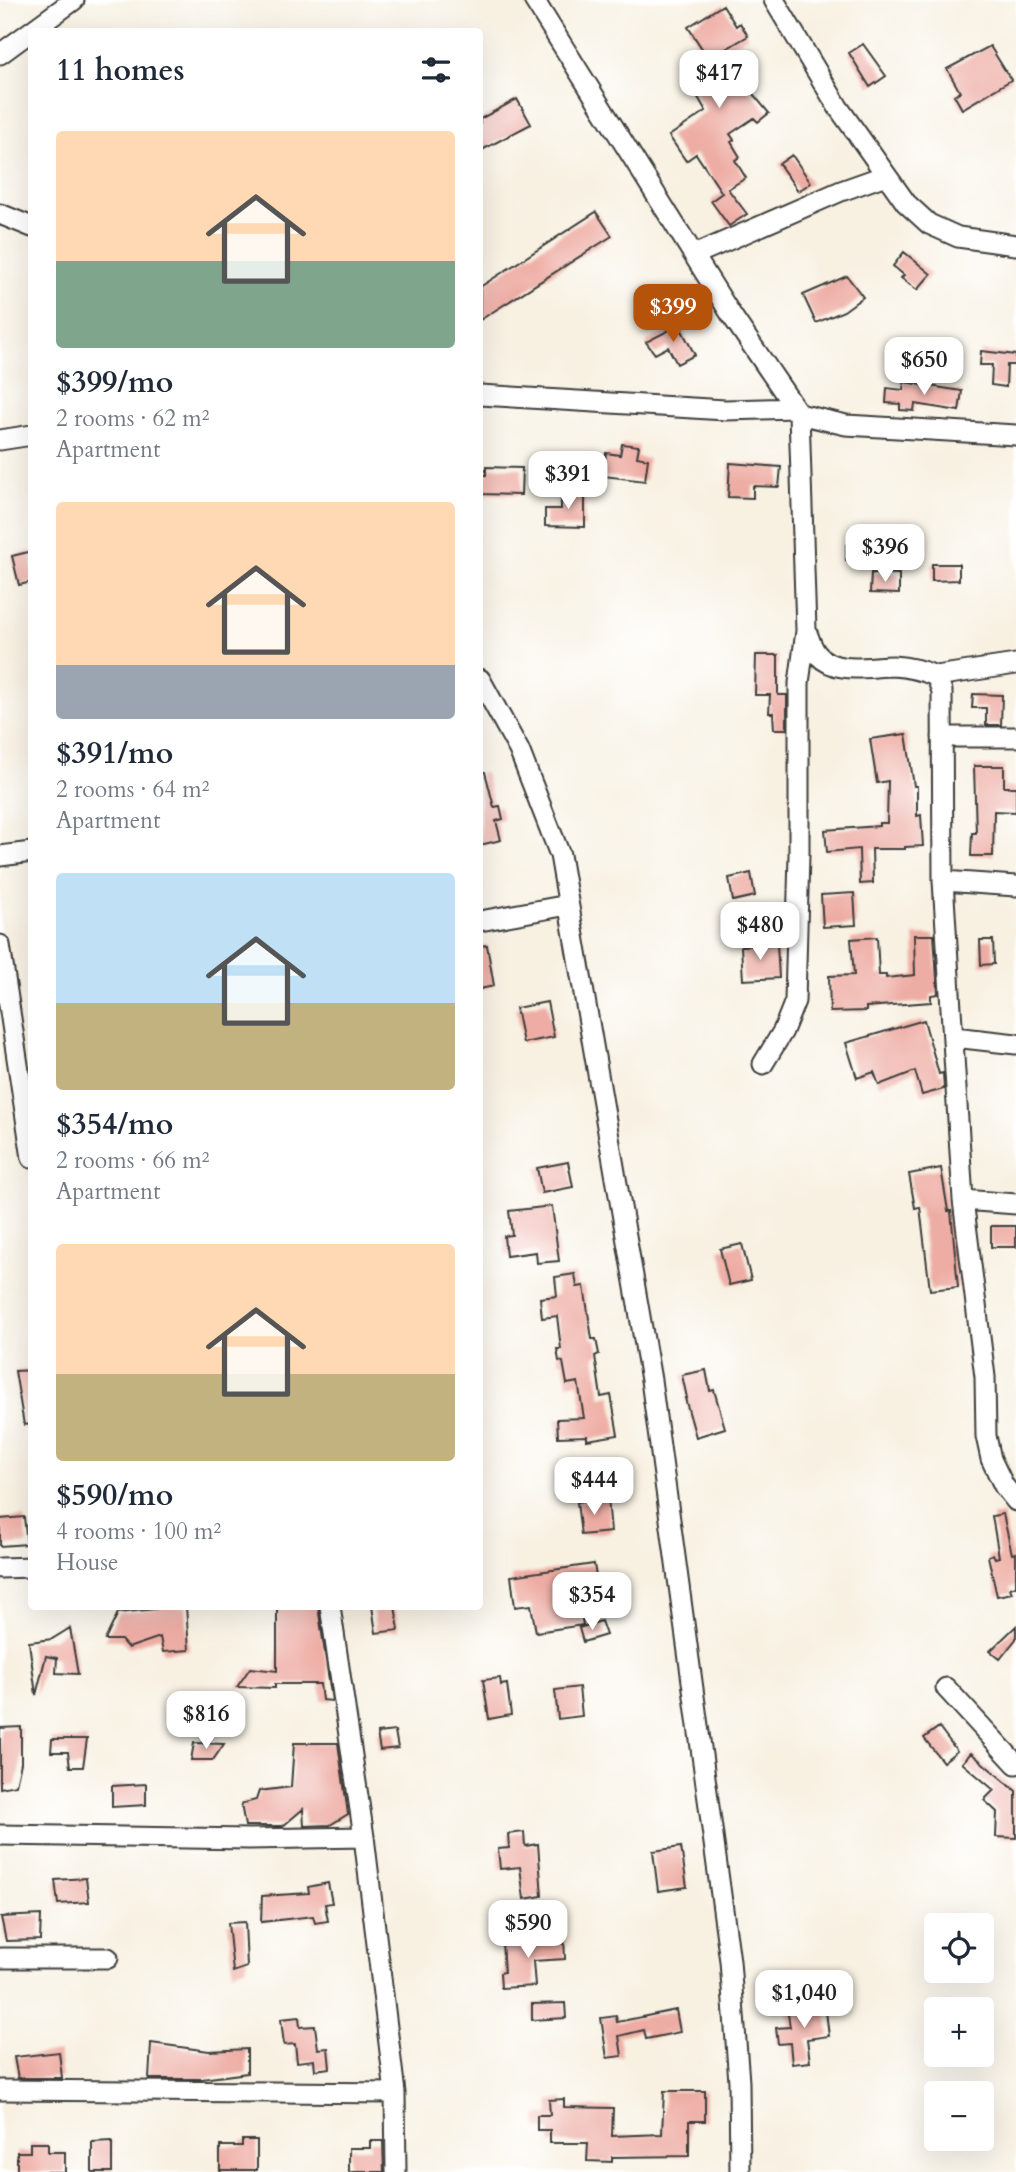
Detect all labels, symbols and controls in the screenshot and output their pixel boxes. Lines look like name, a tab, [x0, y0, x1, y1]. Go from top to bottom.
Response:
text: 11 homes	[56, 50, 185, 91]
pin: $417	[678, 50, 760, 110]
icon: filters	[417, 51, 455, 89]
text: $417	[695, 57, 743, 88]
icon: home	[193, 176, 319, 302]
pin: $399	[632, 284, 714, 344]
text: $399	[649, 291, 697, 322]
pin: $650	[883, 338, 965, 397]
text: $650	[900, 344, 948, 375]
text: $399/mo	[56, 362, 173, 403]
text: 2 rooms · 62 m²	[56, 403, 209, 434]
text: Apartment	[56, 434, 160, 465]
pin: $391	[527, 452, 609, 511]
text: $391	[544, 458, 592, 489]
pin: $396	[844, 524, 926, 584]
text: $396	[861, 531, 909, 562]
icon: home	[193, 547, 319, 673]
text: $391/mo	[56, 733, 173, 774]
text: 2 rooms · 64 m²	[56, 774, 209, 805]
text: Apartment	[56, 805, 160, 836]
pin: $480	[719, 902, 801, 962]
text: $480	[736, 909, 784, 940]
icon: home	[193, 918, 319, 1044]
text: $354/mo	[56, 1104, 173, 1145]
text: 2 rooms · 66 m²	[56, 1145, 209, 1176]
text: Apartment	[56, 1176, 160, 1207]
icon: home	[193, 1289, 319, 1415]
pin: $444	[553, 1458, 635, 1517]
text: $444	[570, 1464, 618, 1495]
text: $590/mo	[56, 1475, 173, 1516]
text: 4 rooms · 100 m²	[56, 1516, 221, 1547]
text: House	[56, 1547, 118, 1578]
pin: $354	[551, 1572, 633, 1632]
text: $354	[568, 1579, 616, 1610]
pin: $816	[165, 1692, 247, 1751]
text: $816	[182, 1698, 230, 1729]
pin: $590	[487, 1900, 569, 1960]
text: $590	[504, 1907, 552, 1938]
map controls	[924, 1913, 994, 2151]
button: locate	[924, 1913, 994, 1983]
pin: $1,040	[747, 1970, 861, 2030]
text: $1,040	[771, 1977, 837, 2008]
button: +	[924, 1997, 994, 2067]
button: −	[924, 2081, 994, 2151]

